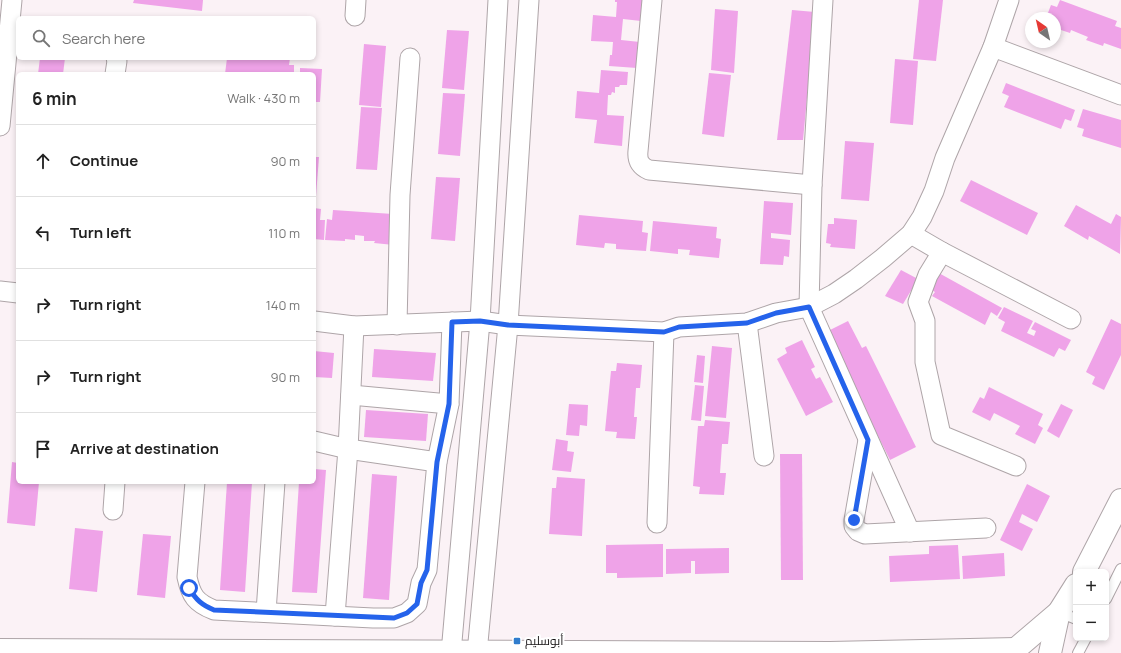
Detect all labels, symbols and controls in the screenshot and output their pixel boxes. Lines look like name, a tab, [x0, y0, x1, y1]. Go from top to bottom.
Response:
north arrow	[1025, 12, 1061, 48]
search box	[16, 16, 316, 60]
icon: search	[30, 27, 52, 49]
text: Search here	[62, 28, 145, 49]
text: 6 min	[32, 87, 77, 110]
text: Walk · 430 m	[227, 89, 300, 107]
icon: ahead	[32, 150, 54, 172]
text: Continue	[70, 150, 138, 171]
text: 90 m	[270, 152, 300, 170]
icon: left	[32, 222, 54, 244]
text: Turn left	[70, 222, 132, 243]
text: 110 m	[268, 224, 300, 242]
icon: right	[32, 294, 54, 316]
text: Turn right	[70, 294, 141, 315]
text: 140 m	[266, 296, 300, 314]
icon: right	[32, 366, 54, 388]
text: Turn right	[70, 366, 141, 387]
text: 90 m	[270, 368, 300, 386]
icon: arrive	[32, 438, 54, 460]
text: Arrive at destination	[70, 438, 219, 459]
route end	[845, 511, 863, 529]
map controls	[1073, 569, 1109, 641]
button: +	[1073, 569, 1109, 605]
route start	[180, 579, 198, 597]
button: −	[1073, 605, 1109, 641]
place label: أبوسليم	[525, 632, 563, 649]
marker: أبوسليم	[512, 636, 522, 646]

